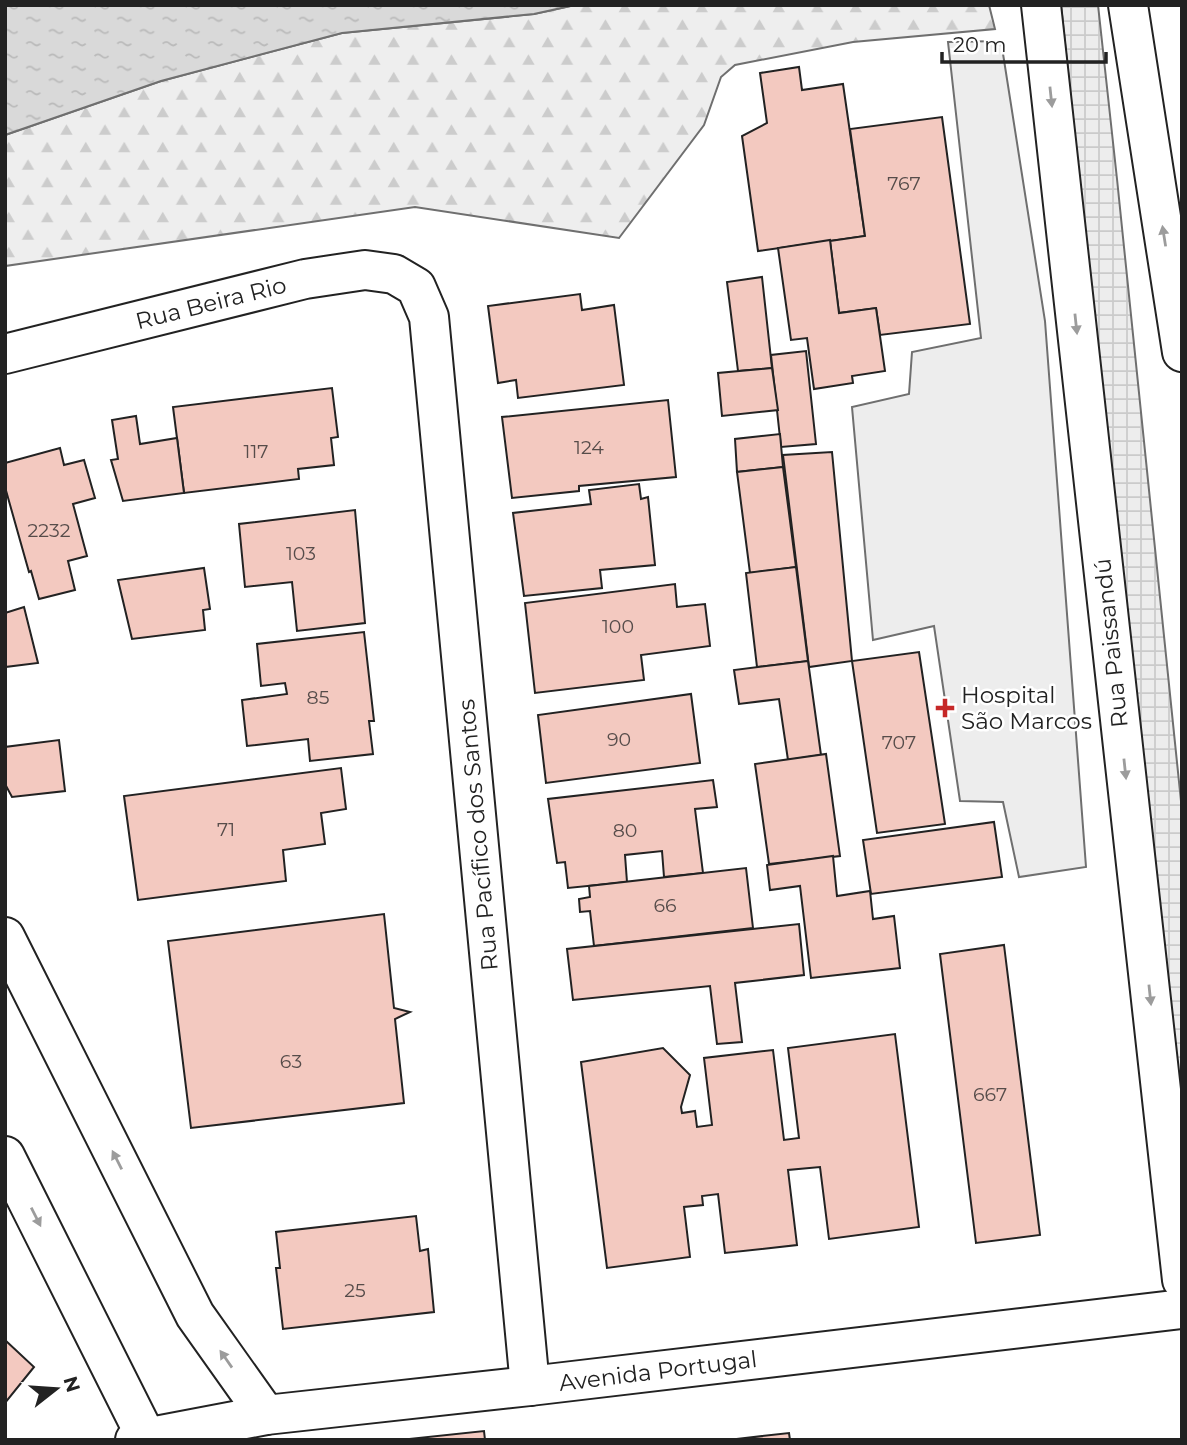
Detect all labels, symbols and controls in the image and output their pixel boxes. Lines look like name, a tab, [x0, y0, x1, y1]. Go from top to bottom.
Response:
scale bar	[942, 21, 1106, 65]
text: 20 m	[953, 32, 1007, 57]
one-way arrow	[1046, 87, 1057, 109]
house number: 767	[887, 172, 921, 195]
one-way arrow	[1158, 224, 1169, 246]
street label: Rua Beira Rio	[133, 271, 289, 335]
one-way arrow	[1071, 313, 1082, 335]
house number: 124	[574, 436, 604, 459]
house number: 117	[244, 440, 268, 463]
house number: 2232	[28, 519, 71, 542]
house number: 103	[286, 542, 316, 565]
street label: Rua Paissandú	[1088, 557, 1134, 729]
house number: 100	[602, 615, 634, 638]
place label: Hospital São Marcos	[961, 681, 1092, 735]
house number: 85	[307, 686, 330, 709]
street label: Rua Pacífico dos Santos	[452, 698, 504, 972]
marker: Hospital São Marcos	[935, 698, 955, 718]
house number: 90	[607, 728, 631, 751]
house number: 707	[882, 731, 916, 754]
one-way arrow	[1120, 758, 1131, 780]
house number: 71	[217, 818, 235, 841]
house number: 80	[613, 819, 637, 842]
house number: 66	[653, 894, 677, 917]
one-way arrow	[1145, 984, 1156, 1006]
house number: 63	[280, 1050, 302, 1073]
house number: 667	[973, 1083, 1007, 1106]
one-way arrow	[112, 1150, 123, 1170]
one-way arrow	[30, 1207, 41, 1227]
house number: 25	[344, 1279, 366, 1302]
street label: Avenida Portugal	[557, 1345, 759, 1397]
one-way arrow	[219, 1350, 233, 1368]
north arrow	[21, 1354, 91, 1424]
text: N	[59, 1373, 85, 1395]

